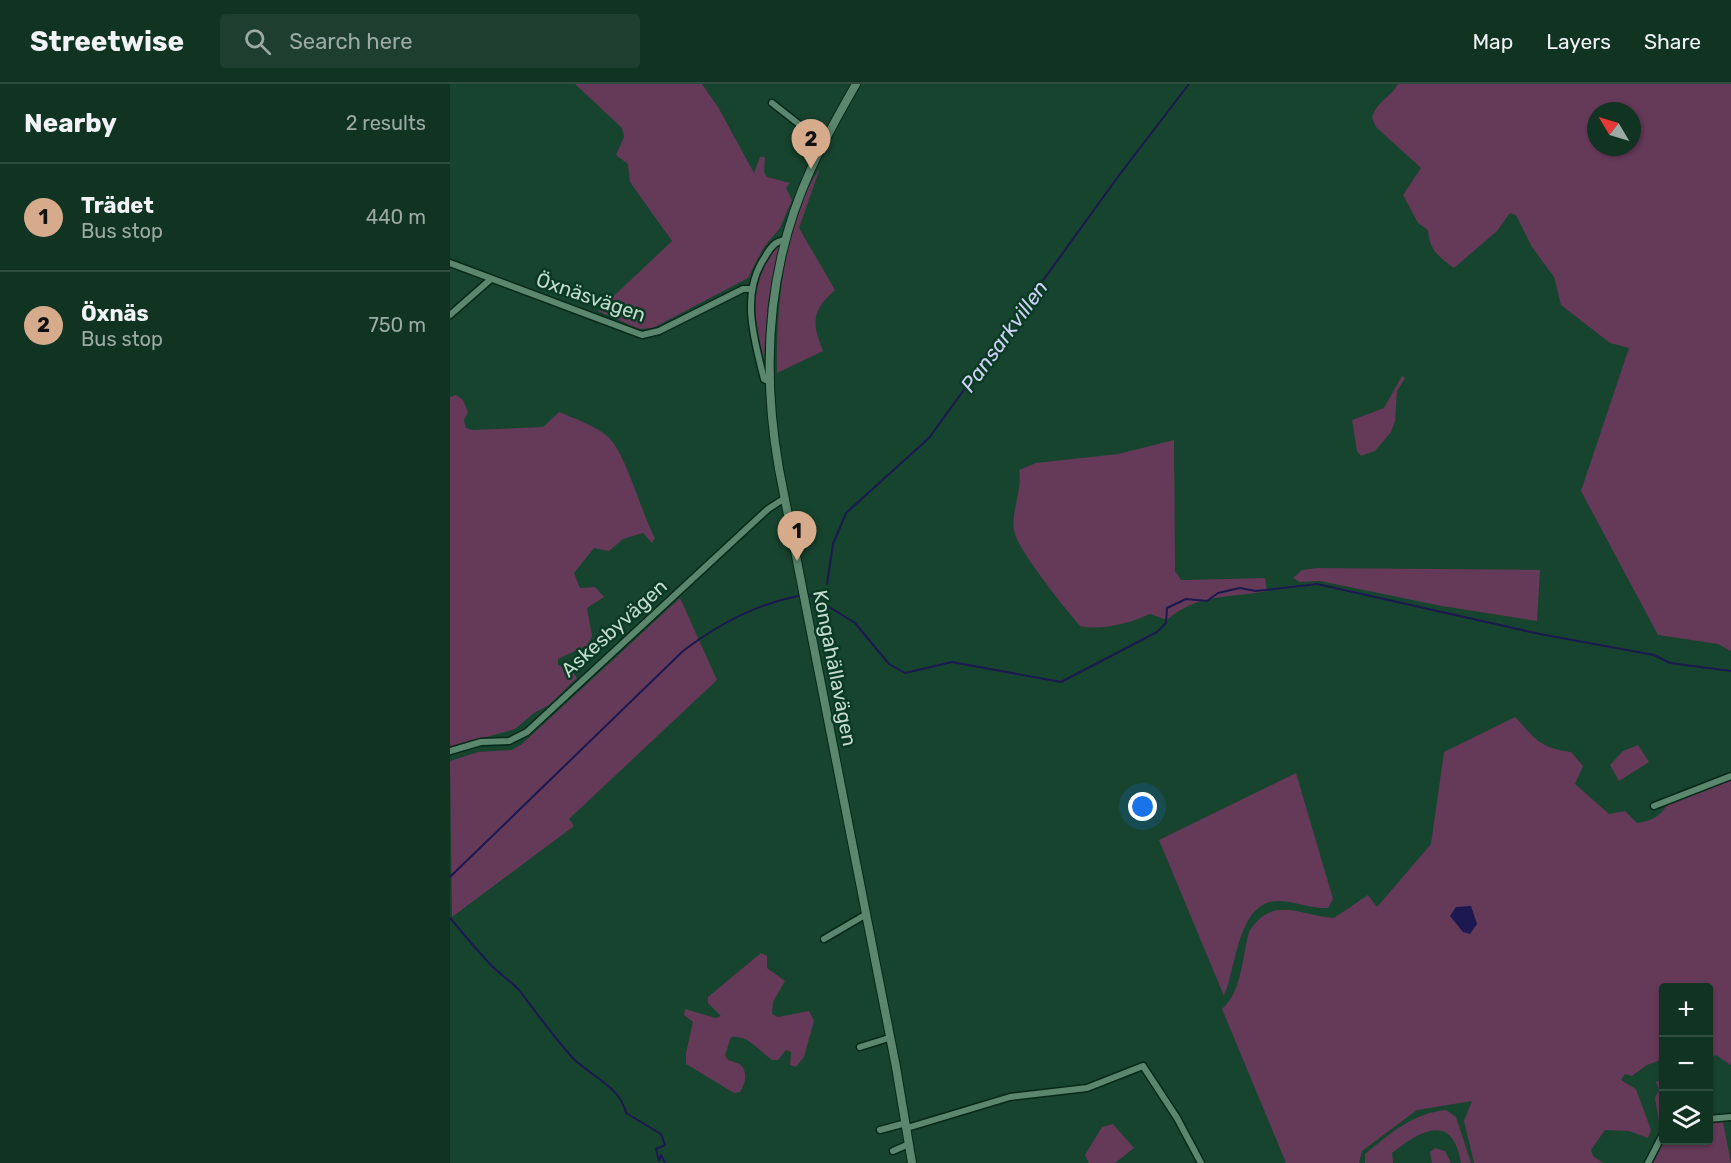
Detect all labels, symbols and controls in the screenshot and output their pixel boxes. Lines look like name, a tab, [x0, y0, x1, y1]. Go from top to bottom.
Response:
search box	[220, 14, 640, 68]
text: Streetwise	[30, 25, 184, 58]
icon: search	[241, 25, 274, 58]
text: Search here	[289, 28, 413, 55]
text: Map	[1472, 29, 1513, 54]
text: Layers	[1546, 29, 1611, 54]
text: Share	[1644, 29, 1701, 54]
north arrow	[1587, 102, 1641, 156]
text: Nearby	[24, 108, 117, 139]
text: 2 results	[346, 111, 426, 135]
pin: 2	[792, 120, 830, 169]
text: Trädet	[81, 192, 154, 219]
text: 1	[39, 205, 48, 229]
text: 440 m	[366, 205, 426, 229]
text: Bus stop	[81, 219, 163, 243]
street label: Öxnäsvägen	[533, 267, 649, 327]
water label: Pansarkvillen	[955, 275, 1053, 397]
text: Öxnäs	[81, 300, 149, 327]
text: 2	[37, 313, 50, 337]
text: 750 m	[368, 313, 426, 337]
text: Bus stop	[81, 327, 163, 351]
pin: 1	[778, 512, 816, 561]
street label: Askesbyvägen	[556, 574, 672, 682]
street label: Kongahällavägen	[808, 588, 862, 748]
your location	[1128, 792, 1157, 821]
map controls	[1659, 983, 1713, 1145]
button: +	[1659, 983, 1713, 1037]
button: −	[1659, 1037, 1713, 1091]
button: layers	[1659, 1091, 1713, 1145]

